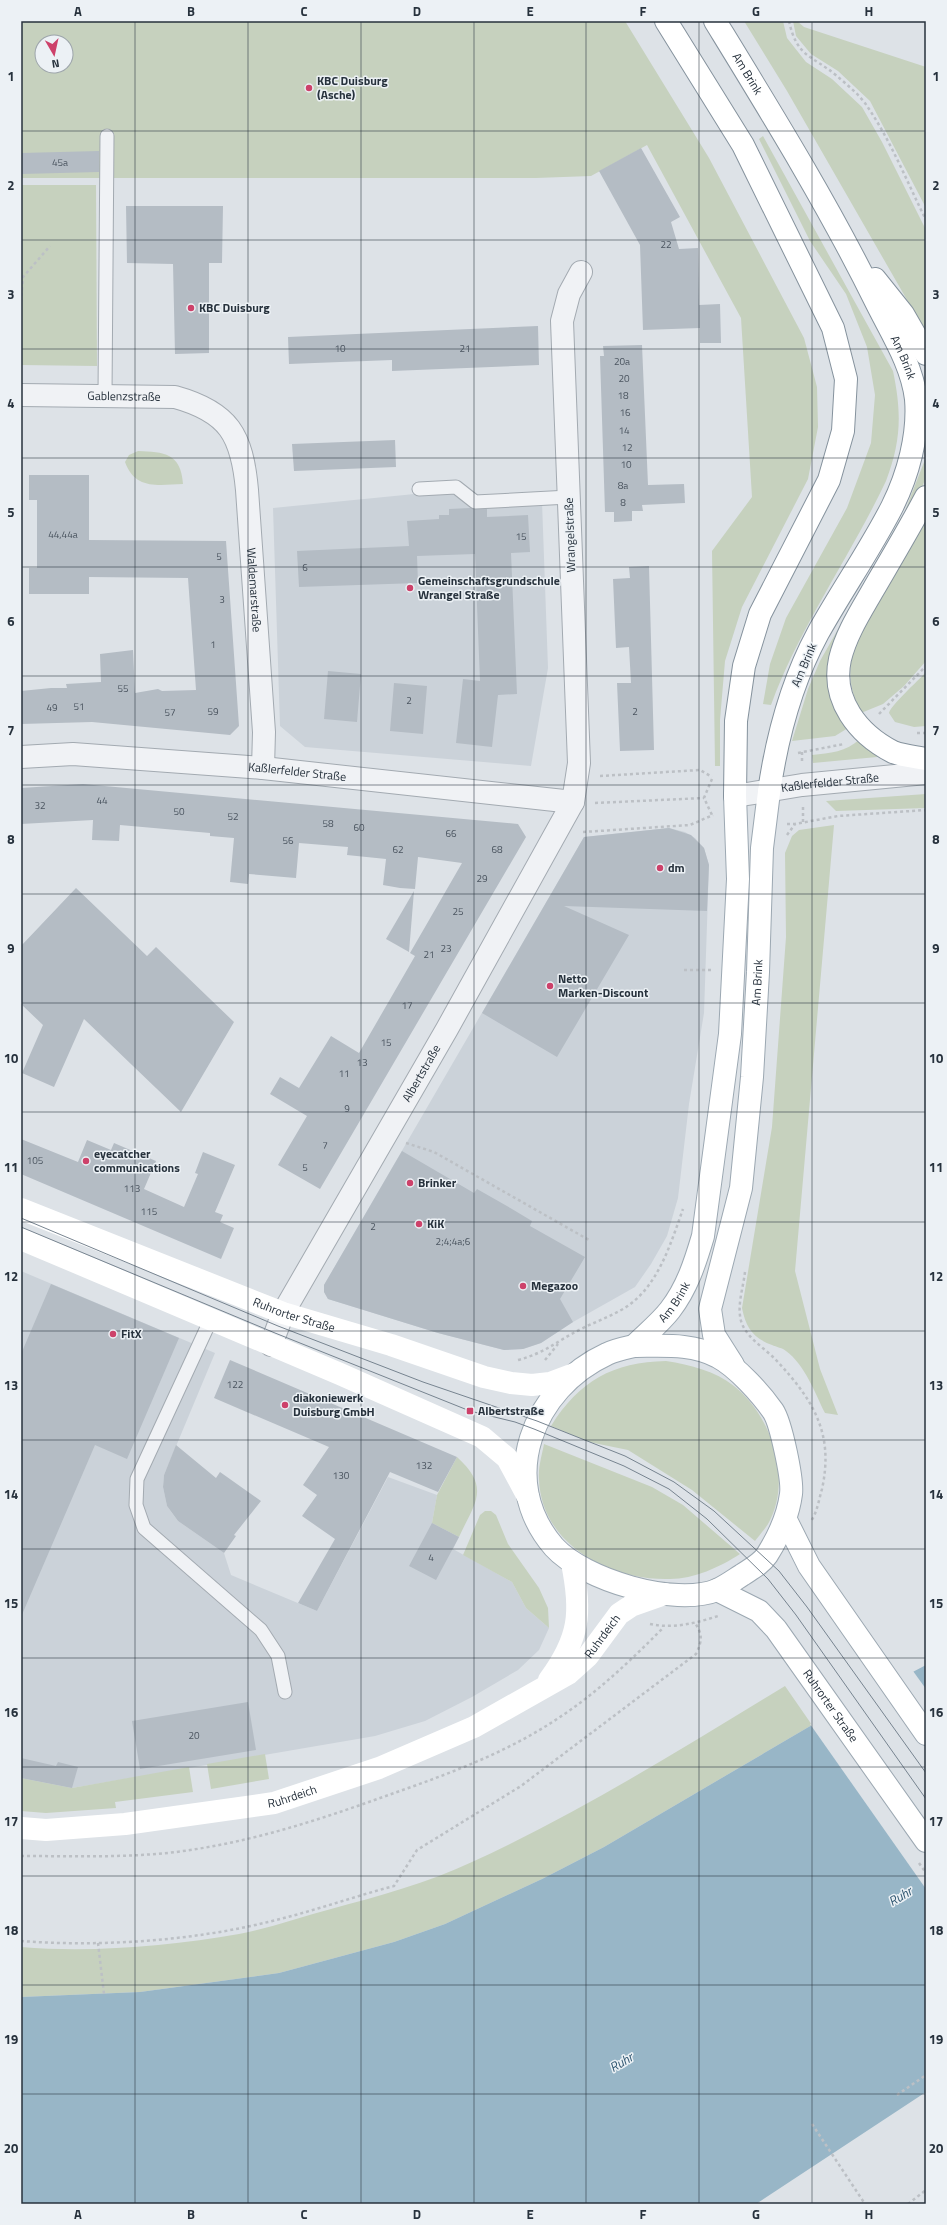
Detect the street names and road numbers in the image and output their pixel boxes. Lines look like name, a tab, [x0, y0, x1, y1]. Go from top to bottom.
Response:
street label: Am Brink	[728, 49, 768, 99]
street label: Am Brink	[886, 332, 922, 382]
street label: Gablenzstraße	[87, 386, 161, 406]
street label: Wrangelstraße	[559, 497, 580, 573]
street label: Waldemarstraße	[242, 547, 267, 633]
street label: Am Brink	[786, 640, 821, 690]
street label: Kaßlerfelder Straße	[248, 757, 347, 786]
street label: Kaßlerfelder Straße	[780, 768, 880, 797]
street label: Am Brink	[746, 959, 767, 1006]
street label: Albertstraße	[397, 1041, 445, 1105]
street label: Am Brink	[653, 1278, 695, 1327]
street label: Ruhrorter Straße	[250, 1292, 338, 1337]
street label: Ruhrdeich	[579, 1610, 625, 1662]
street label: Ruhrorter Straße	[798, 1665, 863, 1746]
street label: Ruhrdeich	[266, 1779, 319, 1813]

